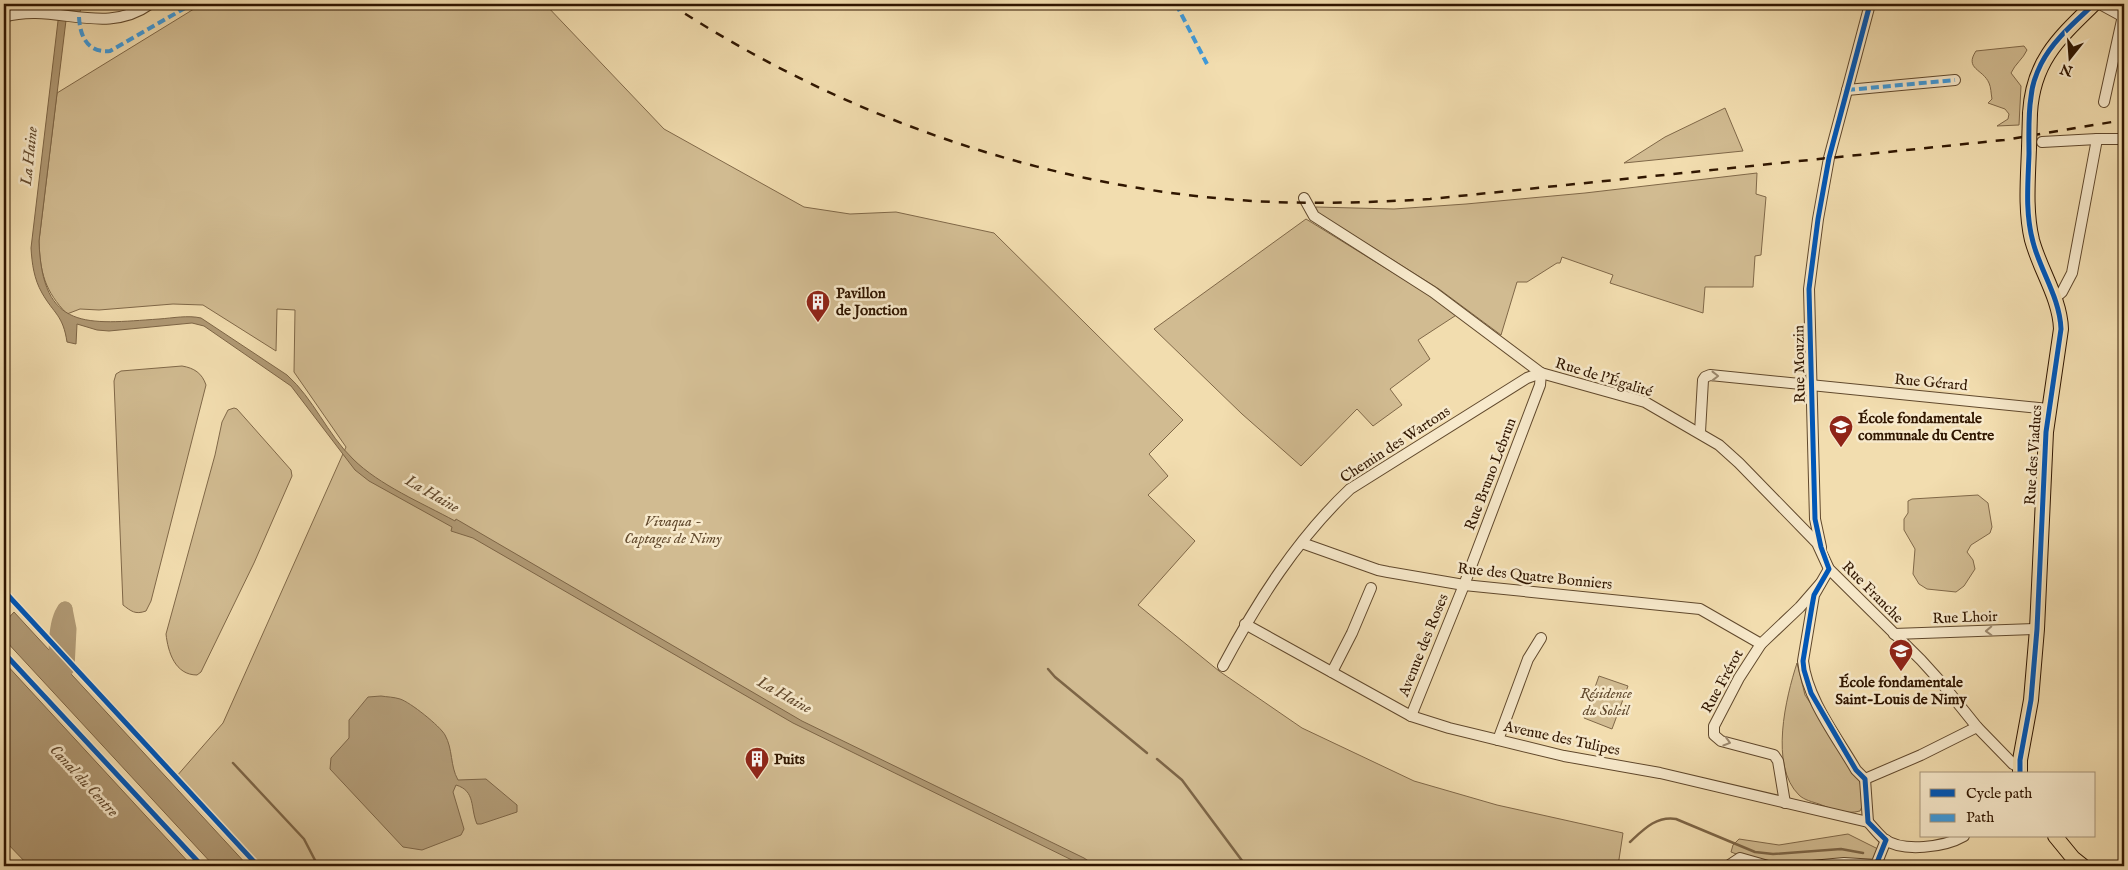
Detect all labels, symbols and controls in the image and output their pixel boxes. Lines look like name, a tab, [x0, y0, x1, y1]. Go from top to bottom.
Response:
north arrow	[2046, 32, 2096, 82]
text: N	[2058, 59, 2076, 80]
water label: La Haine	[17, 125, 43, 188]
place label: Pavillon de Jonction	[836, 284, 907, 320]
building icon: Pavillon de Jonction	[805, 289, 831, 323]
street label: Rue Mouzin	[1789, 325, 1810, 403]
street label: Rue de l'Égalité	[1553, 354, 1655, 401]
street label: Rue Gérard	[1893, 370, 1969, 395]
one-way arrow	[1711, 371, 1719, 381]
street label: Chemin des Wartons	[1337, 402, 1454, 487]
street label: Rue des Viaducs	[2021, 404, 2046, 506]
place label: École fondamentale communale du Centre	[1858, 409, 1994, 445]
school or university icon: École fondamentale communale du Centre	[1828, 414, 1854, 448]
street label: Rue Bruno Lebrun	[1460, 415, 1521, 533]
water label: La Haine	[400, 471, 463, 519]
park label: Vivaqua - Captages de Nimy	[624, 512, 722, 549]
street label: Rue Franche	[1838, 557, 1908, 627]
street label: Rue des Quatre Bonniers	[1457, 559, 1613, 594]
street label: Avenue des Roses	[1394, 591, 1453, 700]
street label: Rue Lhoir	[1932, 607, 1999, 628]
one-way arrow	[1984, 626, 1992, 636]
school or university icon: École fondamentale Saint-Louis de Nimy	[1888, 638, 1914, 672]
street label: Rue Frérot	[1697, 646, 1748, 716]
water label: La Haine	[752, 672, 815, 719]
place label: École fondamentale Saint-Louis de Nimy	[1835, 673, 1967, 709]
park label: Résidence du Soleil	[1580, 684, 1632, 720]
street label: Avenue des Tulipes	[1501, 717, 1622, 760]
one-way arrow	[1722, 737, 1730, 747]
water label: Canal du Centre	[45, 741, 123, 822]
building icon: Puits	[744, 746, 770, 780]
place label: Puits	[774, 750, 806, 769]
legend	[1920, 772, 2096, 838]
text: Cycle path	[1966, 784, 2032, 803]
text: Path	[1966, 808, 1994, 827]

